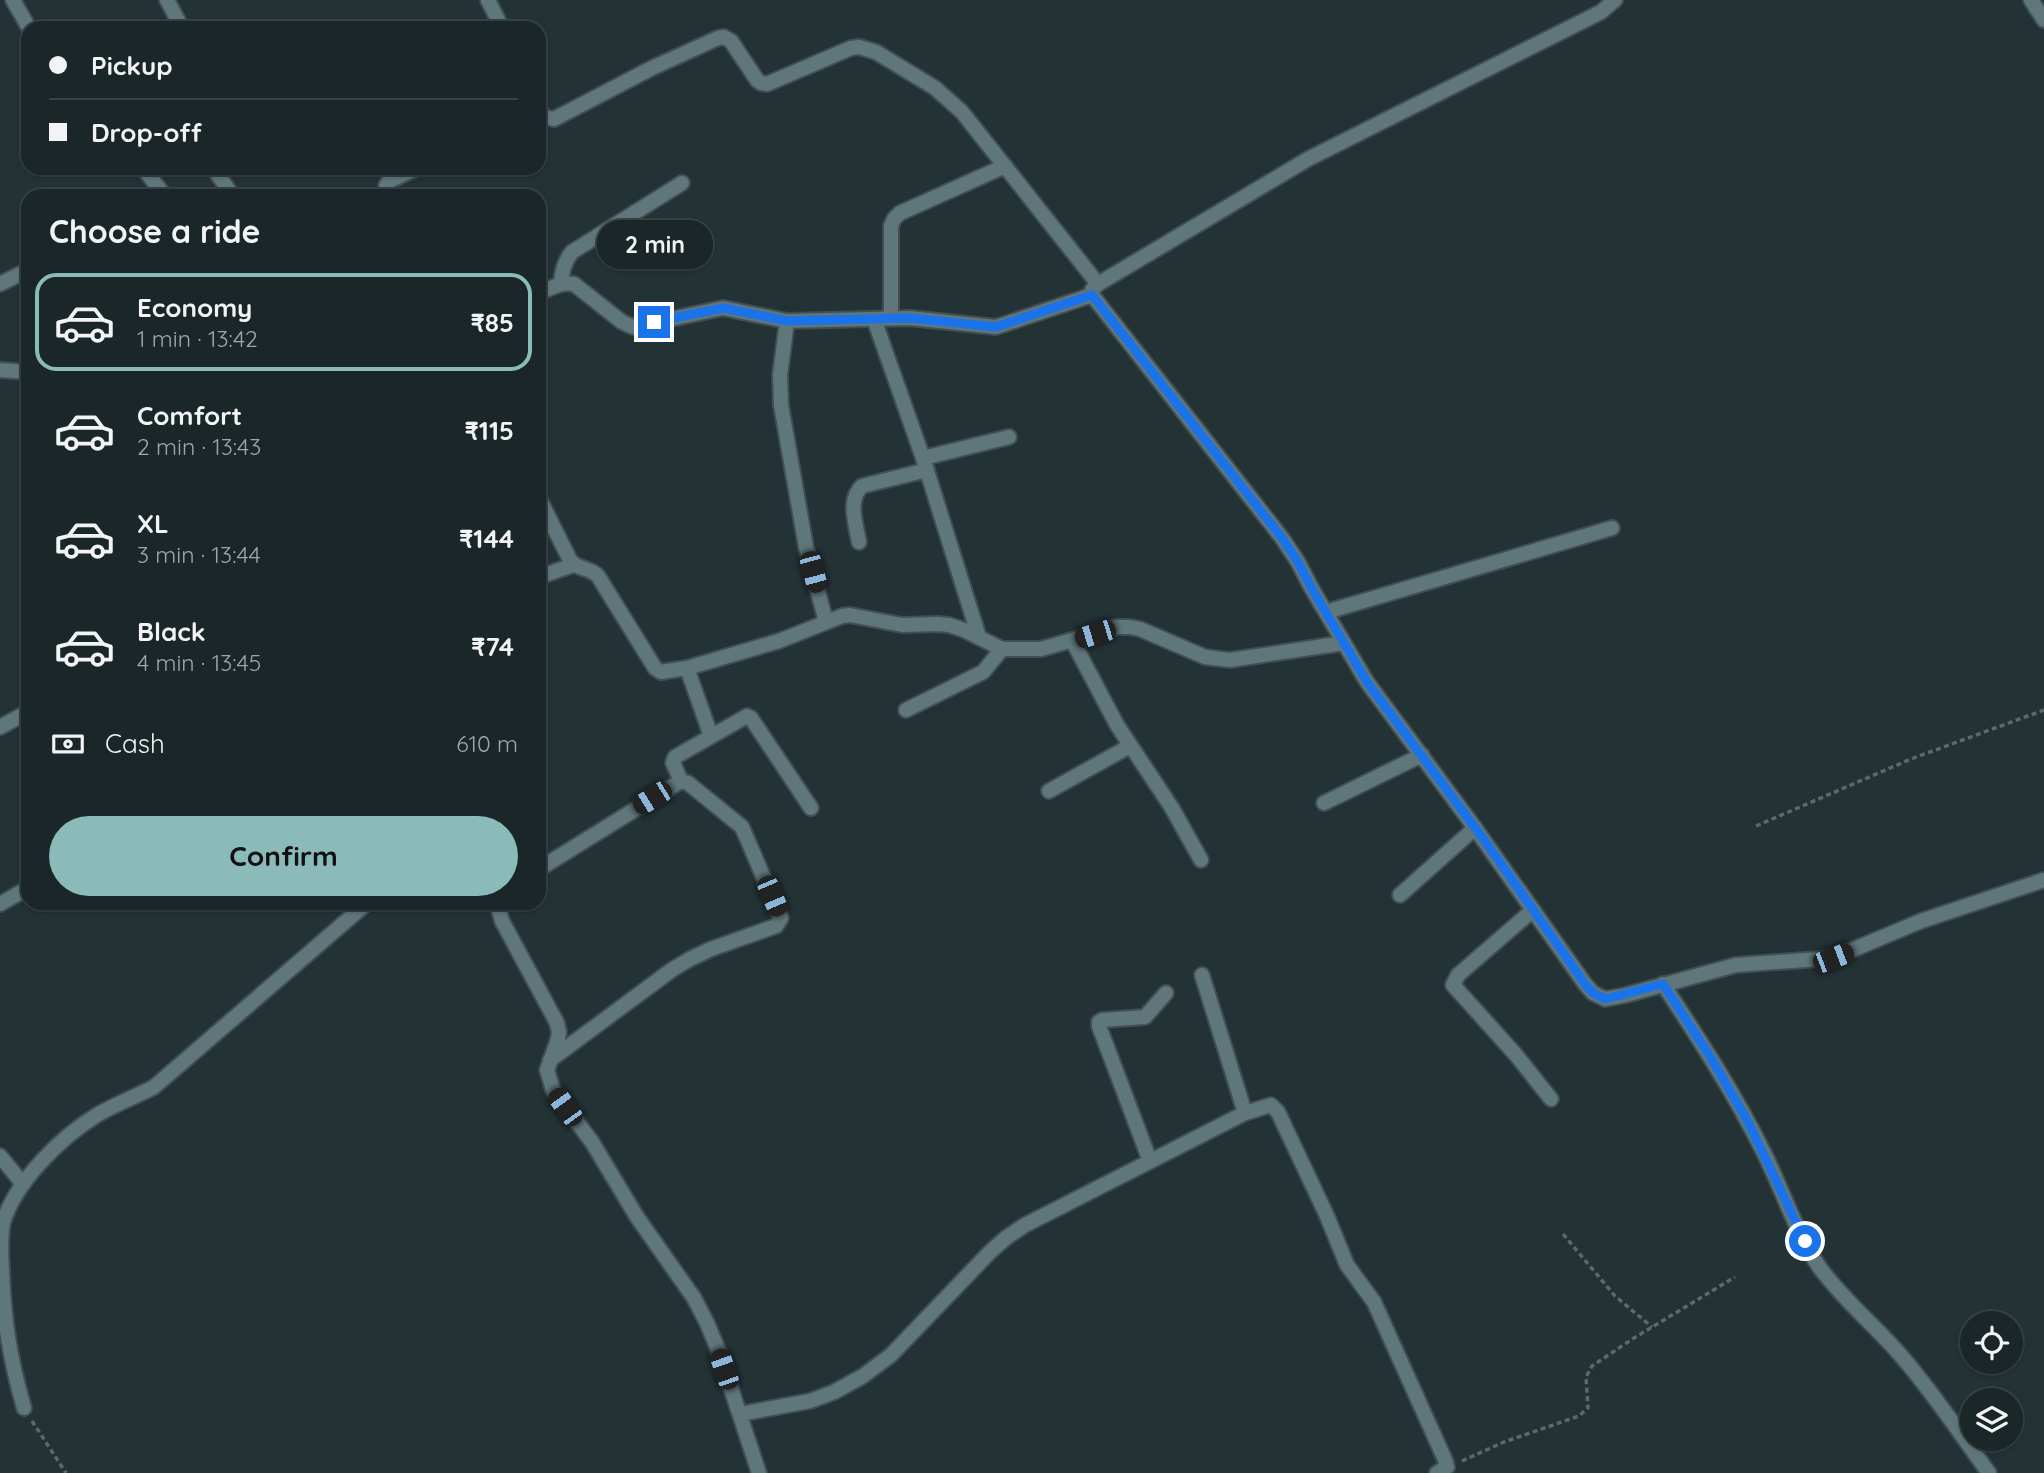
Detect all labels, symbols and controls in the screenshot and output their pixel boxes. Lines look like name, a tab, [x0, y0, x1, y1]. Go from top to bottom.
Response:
text: Pickup	[91, 49, 173, 82]
text: Drop-off	[91, 116, 202, 149]
text: Choose a ride	[49, 211, 261, 251]
callout: 2 min	[596, 220, 712, 270]
text: 2 min	[625, 230, 685, 259]
icon: car	[53, 291, 116, 354]
text: Economy	[137, 291, 252, 324]
text: ₹85	[470, 306, 514, 339]
route end	[638, 306, 670, 338]
text: 1 min · 13:42	[137, 324, 258, 353]
icon: car	[53, 399, 116, 462]
text: Comfort	[137, 399, 242, 432]
text: ₹115	[464, 414, 514, 447]
text: 2 min · 13:43	[137, 432, 261, 461]
icon: car	[53, 507, 116, 570]
text: XL	[137, 507, 169, 540]
text: ₹144	[459, 522, 514, 555]
text: 3 min · 13:44	[137, 540, 261, 569]
car	[798, 549, 829, 595]
icon: car	[53, 615, 116, 678]
text: Black	[137, 615, 206, 648]
car	[1072, 618, 1119, 650]
text: ₹74	[471, 630, 514, 663]
text: 4 min · 13:45	[137, 648, 261, 677]
icon: cash	[49, 725, 87, 763]
text: Cash	[105, 727, 165, 760]
text: 610 m	[456, 729, 518, 758]
car	[629, 778, 676, 818]
button: Confirm	[49, 816, 518, 896]
car	[755, 873, 790, 919]
car	[1810, 941, 1857, 975]
car	[545, 1084, 586, 1130]
route start	[1789, 1225, 1821, 1257]
map controls	[1960, 1311, 2023, 1451]
button: locate	[1960, 1311, 2023, 1374]
car	[708, 1346, 741, 1392]
button: layers	[1960, 1388, 2023, 1451]

